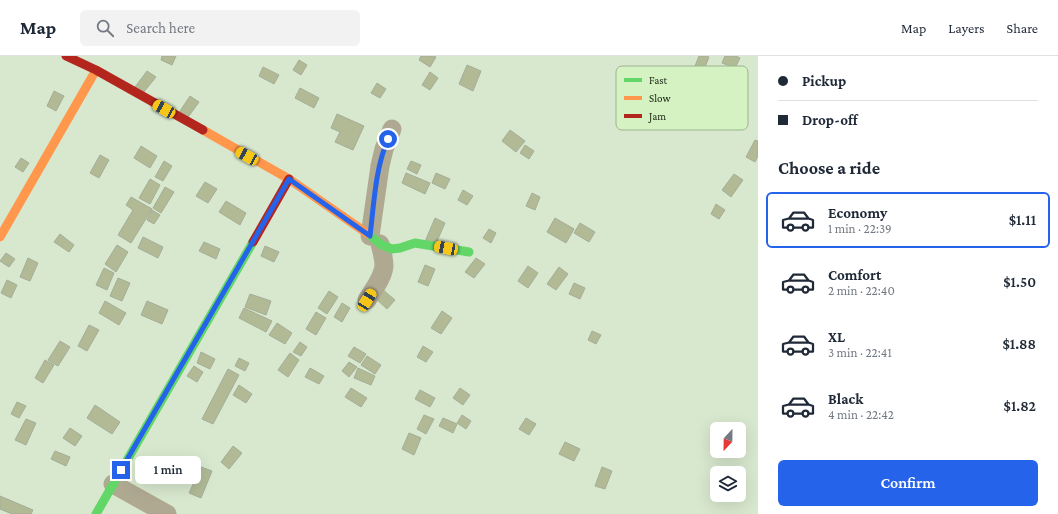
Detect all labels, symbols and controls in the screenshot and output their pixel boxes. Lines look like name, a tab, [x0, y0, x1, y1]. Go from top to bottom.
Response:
search box	[80, 10, 360, 46]
text: Map	[20, 17, 56, 38]
icon: search	[94, 17, 116, 39]
text: Search here	[126, 20, 195, 36]
text: Map	[901, 20, 926, 36]
text: Layers	[948, 20, 985, 36]
text: Share	[1007, 20, 1038, 36]
legend	[616, 66, 748, 130]
text: Pickup	[802, 73, 846, 89]
text: Fast	[649, 74, 668, 86]
text: Slow	[649, 92, 671, 104]
car	[151, 98, 177, 120]
text: Jam	[648, 110, 666, 123]
text: Drop-off	[802, 112, 858, 128]
route start	[379, 130, 397, 148]
car	[234, 145, 260, 167]
text: Choose a ride	[778, 158, 880, 178]
icon: car	[780, 202, 816, 238]
text: Economy	[828, 205, 887, 221]
text: $1.11	[1009, 212, 1036, 228]
text: 1 min · 22:39	[828, 221, 892, 236]
car	[433, 240, 459, 256]
icon: car	[780, 264, 816, 300]
text: Comfort	[828, 267, 882, 283]
text: $1.50	[1003, 274, 1036, 290]
text: 2 min · 22:40	[828, 283, 895, 298]
car	[356, 287, 378, 313]
icon: car	[780, 326, 816, 362]
text: XL	[828, 329, 845, 345]
text: $1.88	[1002, 336, 1036, 352]
text: 3 min · 22:41	[828, 345, 892, 360]
icon: car	[780, 388, 816, 424]
text: Black	[828, 391, 863, 407]
text: $1.82	[1004, 398, 1036, 414]
text: 4 min · 22:42	[828, 407, 894, 422]
north arrow	[710, 422, 746, 458]
map controls	[710, 422, 746, 502]
callout: 1 min	[135, 456, 201, 484]
button: Confirm	[778, 460, 1038, 506]
route end	[112, 461, 130, 479]
text: 1 min	[154, 462, 182, 477]
button: layers	[710, 466, 746, 502]

